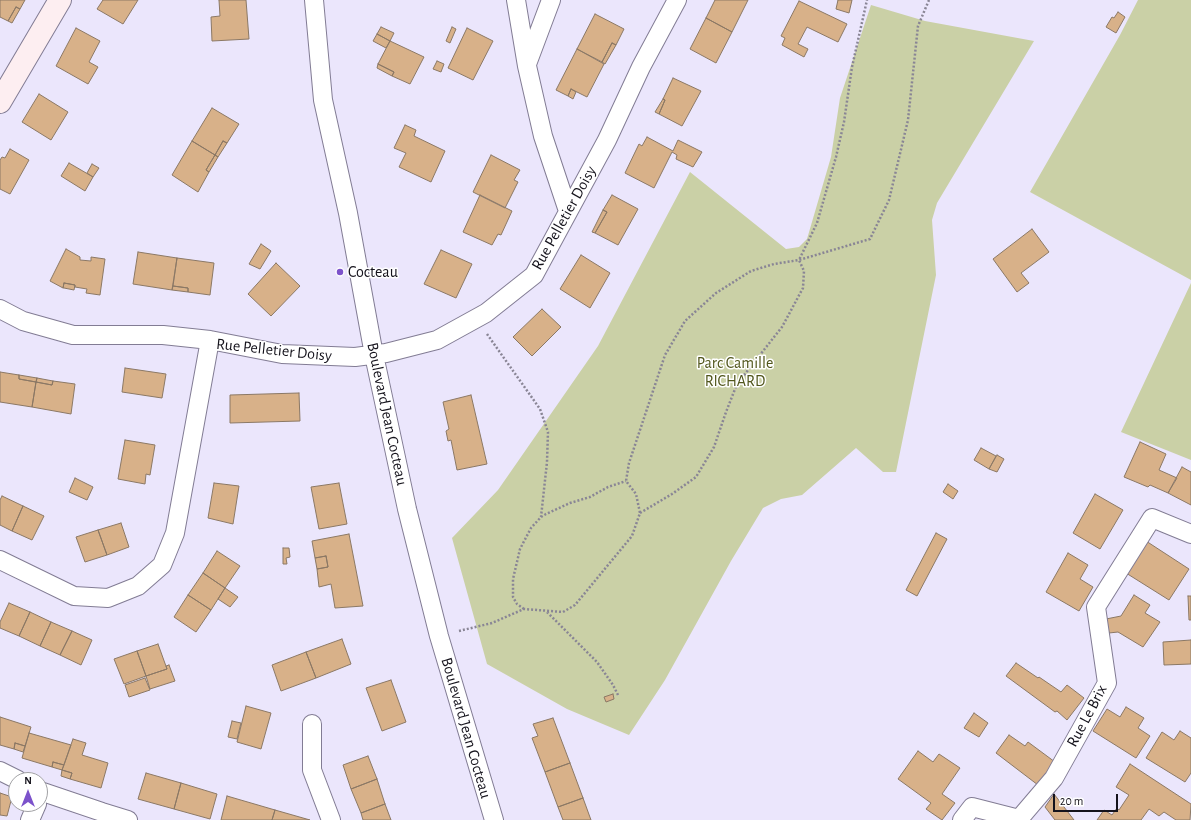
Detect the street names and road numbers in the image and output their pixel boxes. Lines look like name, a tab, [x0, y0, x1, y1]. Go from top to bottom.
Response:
street label: Rue Pelletier Doisy	[527, 163, 601, 273]
street label: Rue Pelletier Doisy	[215, 334, 333, 366]
street label: Boulevard Jean Cocteau	[362, 341, 412, 487]
street label: Boulevard Jean Cocteau	[437, 655, 495, 801]
street label: Rue Le Brix	[1063, 682, 1111, 750]

